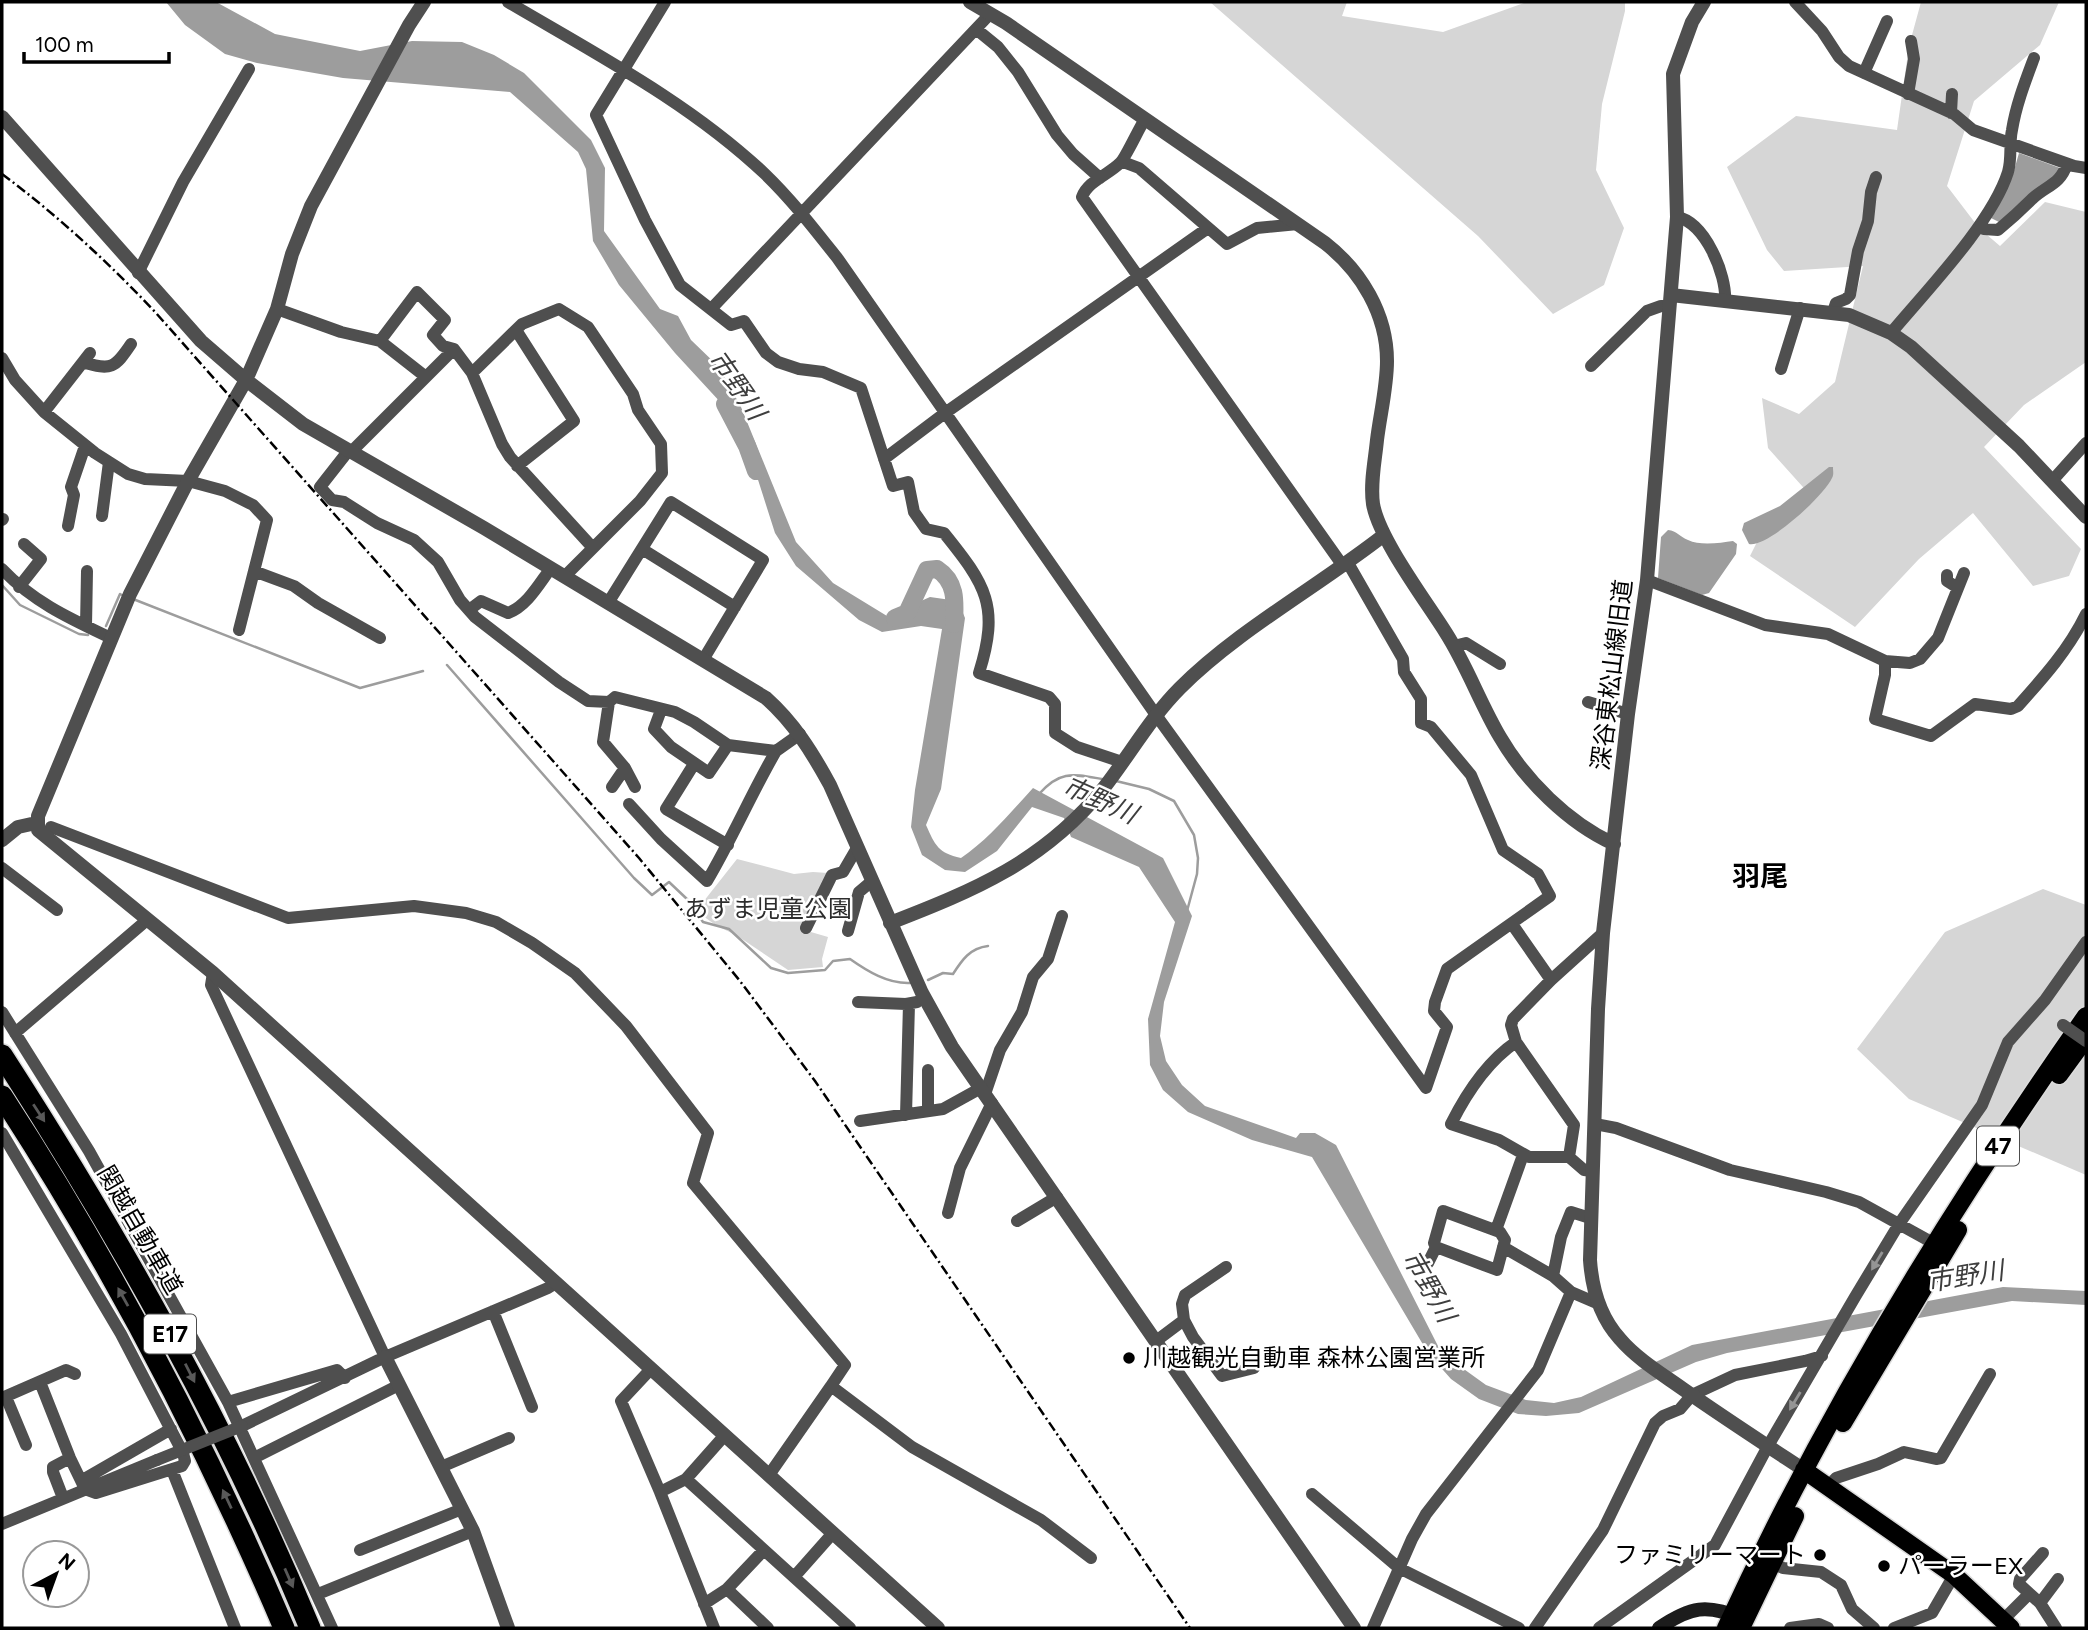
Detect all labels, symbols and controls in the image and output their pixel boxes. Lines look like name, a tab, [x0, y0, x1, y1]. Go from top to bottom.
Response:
scale bar	[24, 21, 170, 65]
text: 100 m	[35, 32, 94, 57]
water label: 市野川	[702, 344, 774, 429]
street label: 深谷東松山線旧道	[1585, 578, 1638, 772]
water label: 市野川	[1058, 770, 1145, 832]
district label: 羽尾	[1732, 859, 1788, 893]
park label: あずま児童公園	[684, 894, 852, 923]
one-way arrow	[32, 1103, 45, 1122]
road number: 47	[1977, 1126, 2019, 1166]
street label: 関越自動車道	[92, 1160, 189, 1299]
water label: 市野川	[1396, 1244, 1464, 1330]
one-way arrow	[1871, 1251, 1883, 1270]
water label: 市野川	[1924, 1254, 2009, 1298]
one-way arrow	[117, 1287, 129, 1306]
road number: E17	[144, 1315, 196, 1354]
place label: 川越観光自動車 森林公園営業所	[1143, 1343, 1485, 1372]
marker: 川越観光自動車 森林公園営業所	[1121, 1350, 1137, 1366]
one-way arrow	[184, 1363, 195, 1383]
one-way arrow	[1788, 1391, 1801, 1410]
one-way arrow	[221, 1489, 233, 1509]
north arrow	[21, 1539, 91, 1609]
place label: ファミリーマート	[1614, 1540, 1806, 1569]
marker: ファミリーマート	[1812, 1547, 1828, 1563]
text: N	[54, 1548, 80, 1575]
place label: パーラーEX	[1898, 1551, 2023, 1580]
marker: パーラーEX	[1876, 1558, 1892, 1574]
one-way arrow	[283, 1568, 295, 1588]

